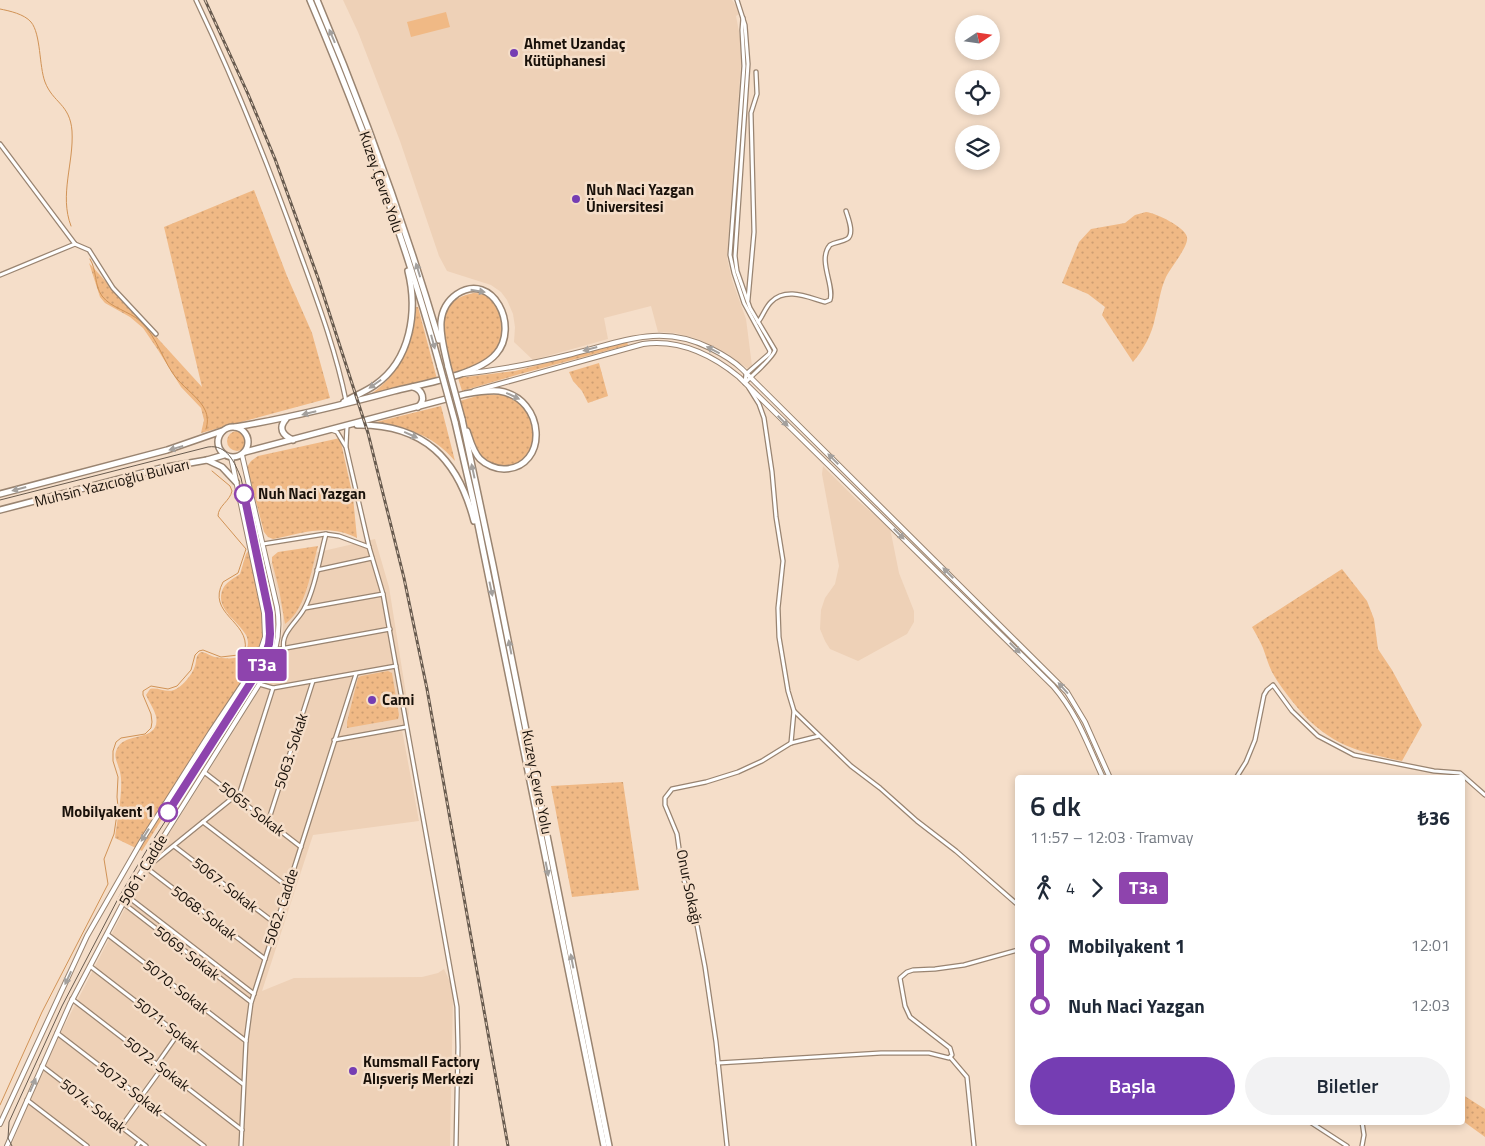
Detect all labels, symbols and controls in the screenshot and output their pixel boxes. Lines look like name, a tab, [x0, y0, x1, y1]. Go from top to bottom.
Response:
north arrow	[955, 15, 1000, 60]
map controls	[955, 15, 1000, 170]
one-way arrow	[328, 28, 336, 43]
place label: Ahmet Uzandaç Kütüphanesi	[524, 32, 626, 72]
marker: Ahmet Uzandaç Kütüphanesi	[508, 47, 520, 59]
button: locate	[955, 70, 1000, 115]
button: layers	[955, 125, 1000, 170]
street label: Kuzey Çevre Yolu	[353, 128, 410, 236]
place label: Nuh Naci Yazgan Üniversitesi	[586, 178, 694, 218]
marker: Nuh Naci Yazgan Üniversitesi	[570, 193, 582, 205]
one-way arrow	[414, 263, 422, 278]
one-way arrow	[470, 287, 486, 295]
one-way arrow	[429, 335, 437, 350]
one-way arrow	[582, 346, 597, 354]
one-way arrow	[706, 346, 720, 354]
one-way arrow	[368, 379, 382, 389]
one-way arrow	[506, 393, 520, 401]
one-way arrow	[302, 409, 317, 417]
one-way arrow	[777, 414, 789, 426]
one-way arrow	[404, 432, 418, 440]
one-way arrow	[168, 444, 183, 452]
street label: Muhsin Yazıcıoğlu Bulvarı	[32, 452, 192, 513]
one-way arrow	[827, 453, 839, 465]
one-way arrow	[469, 463, 477, 478]
place label: Nuh Naci Yazgan	[258, 482, 366, 505]
marker: Nuh Naci Yazgan	[234, 484, 254, 504]
one-way arrow	[11, 485, 26, 493]
one-way arrow	[893, 528, 905, 540]
one-way arrow	[942, 567, 954, 579]
one-way arrow	[487, 582, 495, 597]
one-way arrow	[505, 639, 513, 655]
one-way arrow	[1008, 642, 1020, 654]
line badge: T3a	[233, 649, 291, 681]
text: T3a	[248, 651, 276, 678]
one-way arrow	[1057, 683, 1069, 695]
place label: Cami	[382, 688, 414, 711]
marker: Cami	[366, 694, 378, 706]
street label: 5063. Sokak	[268, 710, 314, 792]
street label: Kuzey Çevre Yolu	[516, 728, 559, 836]
street label: 5065. Sokak	[214, 776, 290, 842]
text: 6 dk	[1030, 784, 1081, 827]
place label: Mobilyakent 1	[61, 800, 154, 823]
marker: Mobilyakent 1	[158, 802, 178, 822]
text: ₺36	[1418, 803, 1450, 832]
text: 11:57 – 12:03 · Tramvay	[1030, 825, 1193, 849]
one-way arrow	[140, 829, 150, 842]
street label: 5061. Cadde	[112, 830, 173, 910]
street label: Onur Sokağı	[670, 847, 709, 927]
street label: 5067. Sokak	[187, 852, 263, 918]
one-way arrow	[544, 861, 552, 877]
street label: 5062. Cadde	[257, 866, 304, 948]
icon: walk	[1030, 874, 1058, 902]
icon: forward	[1083, 874, 1111, 902]
text: T3a	[1129, 874, 1158, 901]
text: 4	[1066, 876, 1075, 900]
street label: 5068. Sokak	[166, 880, 242, 946]
street label: 5069. Sokak	[149, 920, 225, 986]
text: Mobilyakent 1	[1068, 931, 1185, 960]
text: 12:01	[1411, 933, 1450, 957]
one-way arrow	[568, 952, 576, 968]
street label: 5070. Sokak	[138, 954, 214, 1020]
one-way arrow	[63, 971, 71, 985]
text: Nuh Naci Yazgan	[1068, 991, 1205, 1020]
street label: 5071. Sokak	[129, 992, 205, 1058]
text: 12:03	[1411, 993, 1450, 1017]
street label: 5072. Sokak	[119, 1031, 195, 1097]
place label: Kumsmall Factory Alışveriş Merkezi	[363, 1050, 480, 1090]
street label: 5073. Sokak	[92, 1056, 168, 1122]
button: Başla	[1030, 1057, 1235, 1115]
button: Biletler	[1245, 1057, 1450, 1115]
marker: Kumsmall Factory Alışveriş Merkezi	[347, 1065, 359, 1077]
street label: 5074. Sokak	[55, 1073, 131, 1139]
one-way arrow	[29, 1078, 37, 1092]

